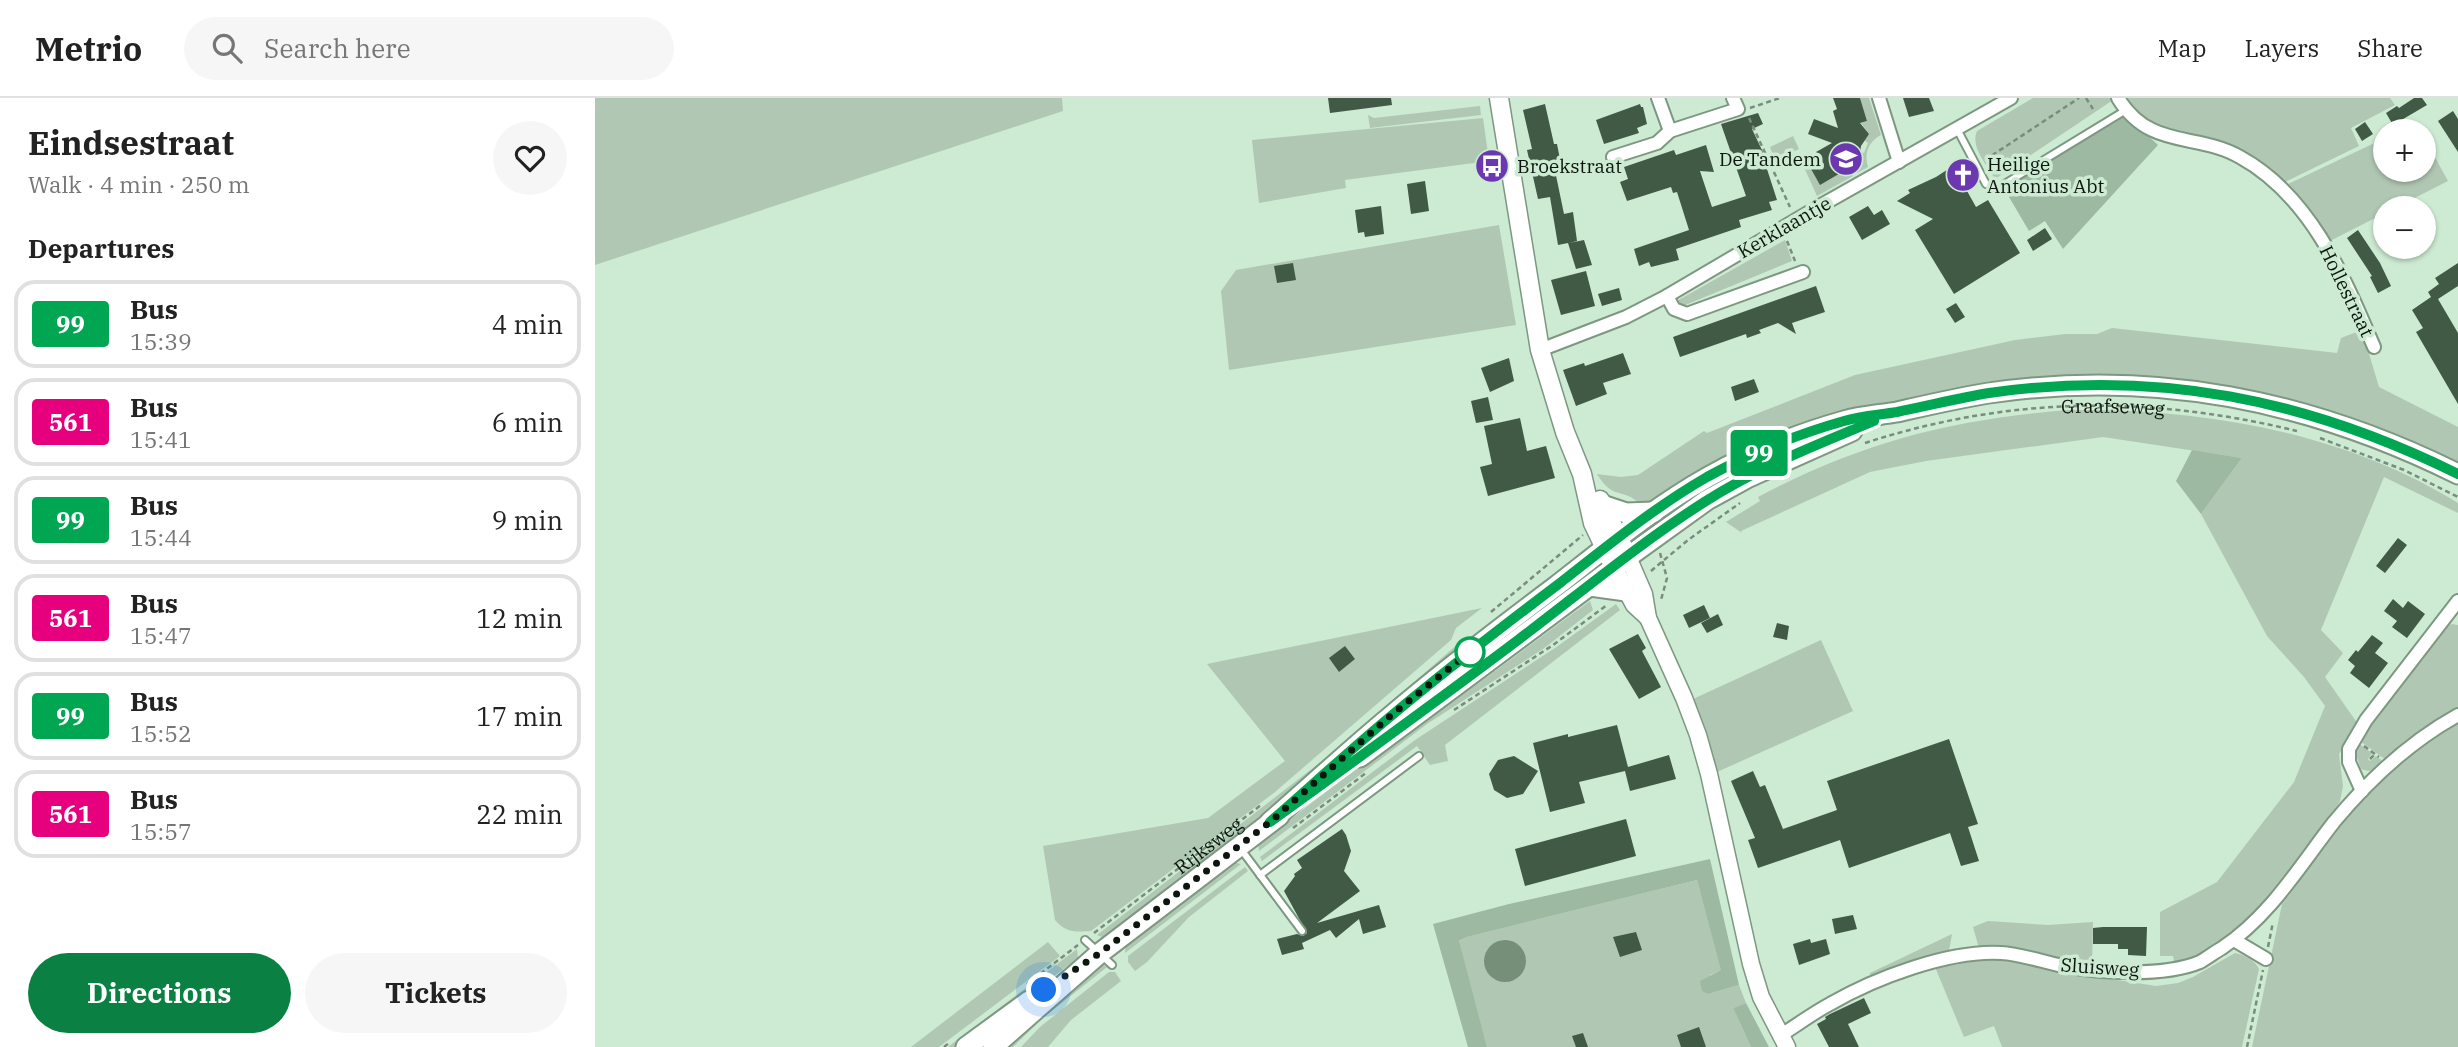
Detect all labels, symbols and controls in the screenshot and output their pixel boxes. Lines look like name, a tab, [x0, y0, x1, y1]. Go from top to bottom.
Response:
search box	[184, 17, 674, 80]
text: Metrio	[35, 27, 142, 70]
icon: search	[208, 29, 246, 67]
text: Search here	[264, 31, 411, 65]
text: Map	[2158, 32, 2206, 64]
text: Layers	[2244, 32, 2319, 64]
text: Share	[2357, 32, 2423, 64]
map controls	[2373, 119, 2436, 259]
button: +	[2373, 119, 2436, 182]
text: Eindsestraat	[28, 121, 234, 164]
button: heart	[493, 121, 567, 195]
school or university icon: De Tandem	[1827, 140, 1865, 178]
bus stop icon: Broekstraat	[1473, 147, 1511, 185]
place label: De Tandem	[1719, 147, 1821, 171]
place label: Heilige Antonius Abt	[1987, 152, 2105, 198]
place label: Broekstraat	[1517, 154, 1622, 178]
church icon: Heilige Antonius Abt	[1944, 156, 1982, 194]
text: Walk · 4 min · 250 m	[28, 169, 250, 199]
street label: Kerklaantje	[1733, 191, 1835, 263]
button: −	[2373, 196, 2436, 259]
text: Departures	[28, 231, 174, 265]
street label: Hollestraat	[2315, 241, 2380, 341]
text: Bus	[130, 292, 178, 326]
text: 4 min	[492, 307, 563, 341]
text: 99	[56, 308, 85, 340]
text: 15:39	[130, 326, 192, 356]
text: Bus	[130, 390, 178, 424]
street label: Graafseweg	[2061, 394, 2167, 421]
text: 6 min	[492, 405, 563, 439]
text: 561	[49, 406, 92, 438]
text: 15:41	[130, 424, 192, 454]
line badge: 99	[1727, 430, 1791, 476]
text: 99	[1745, 437, 1773, 469]
text: Bus	[130, 488, 178, 522]
text: 9 min	[492, 503, 563, 537]
text: 99	[56, 504, 85, 536]
text: 15:44	[130, 522, 192, 552]
text: Bus	[130, 586, 178, 620]
text: 12 min	[476, 601, 563, 635]
text: 561	[49, 602, 92, 634]
text: 15:47	[130, 620, 192, 650]
unlabelled marker	[1455, 637, 1485, 667]
text: Bus	[130, 684, 178, 718]
text: 17 min	[476, 699, 563, 733]
text: 99	[56, 700, 85, 732]
text: 15:52	[130, 718, 192, 748]
text: Bus	[130, 782, 178, 816]
text: 22 min	[476, 797, 563, 831]
text: 561	[49, 798, 92, 830]
street label: Rijksweg	[1169, 811, 1248, 879]
text: 15:57	[130, 816, 192, 846]
street label: Sluisweg	[2060, 952, 2141, 982]
button: Directions	[28, 953, 291, 1033]
button: Tickets	[305, 953, 567, 1033]
your location	[1026, 972, 1061, 1007]

